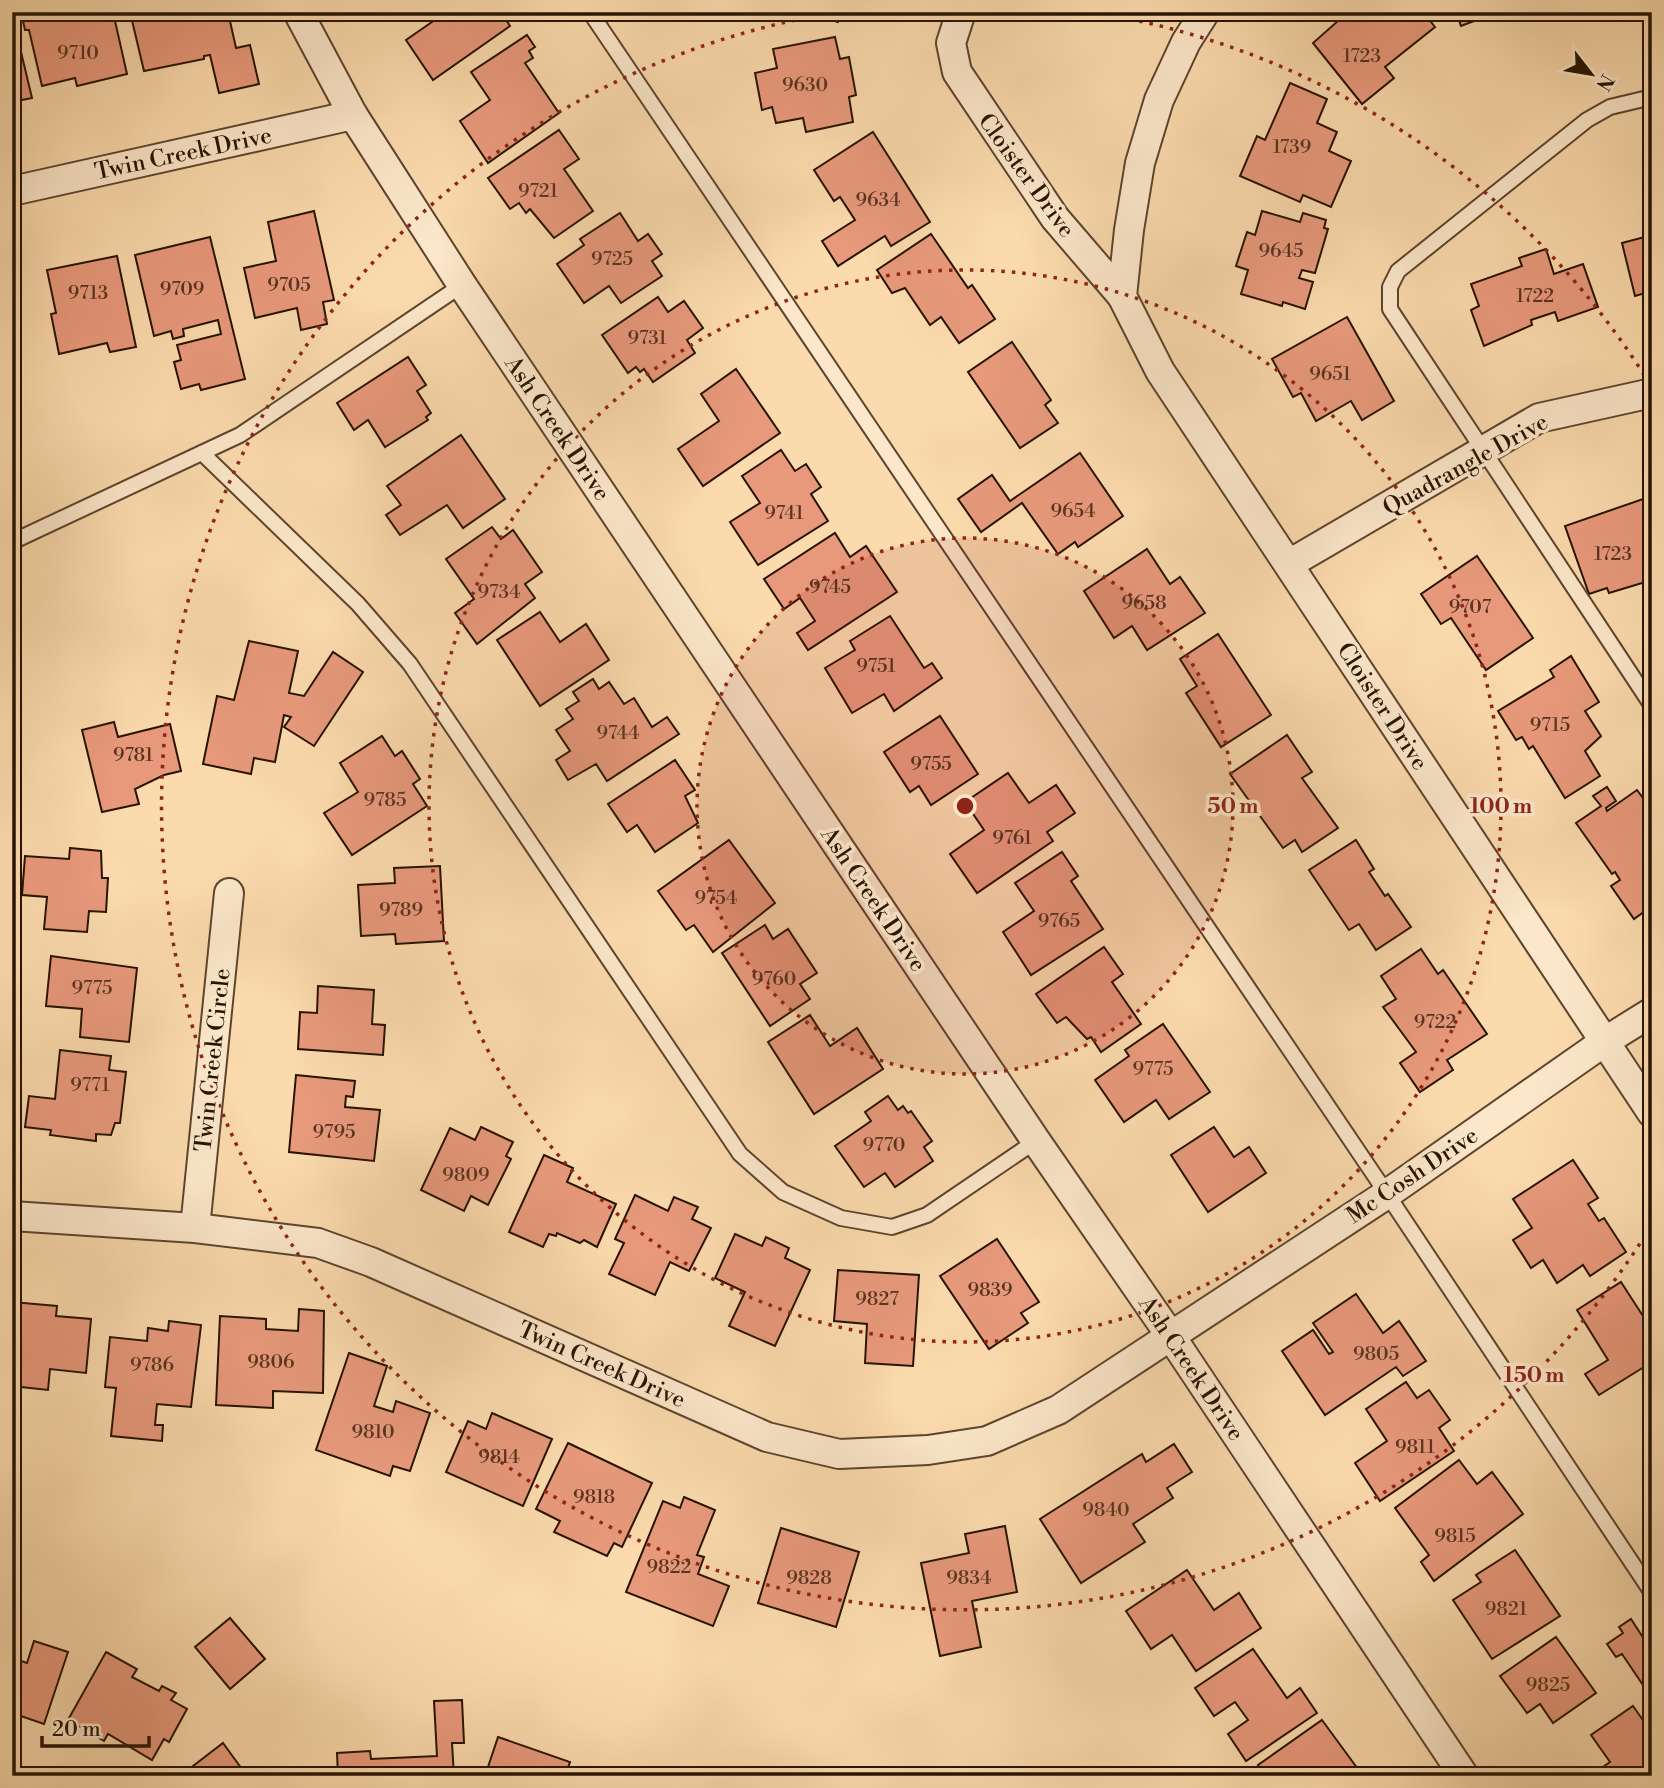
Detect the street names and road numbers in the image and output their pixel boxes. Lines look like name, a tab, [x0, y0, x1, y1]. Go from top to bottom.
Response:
street label: Cloister Drive	[972, 108, 1080, 243]
street label: Twin Creek Drive	[92, 122, 274, 186]
street label: Ash Creek Drive	[498, 350, 616, 506]
street label: Quadrangle Drive	[1378, 408, 1553, 522]
street label: Cloister Drive	[1331, 638, 1434, 775]
street label: Ash Creek Drive	[814, 821, 932, 977]
street label: Twin Creek Circle	[189, 967, 237, 1153]
street label: Mc Cosh Drive	[1342, 1122, 1484, 1230]
street label: Ash Creek Drive	[1132, 1290, 1250, 1446]
street label: Twin Creek Drive	[514, 1315, 690, 1414]

